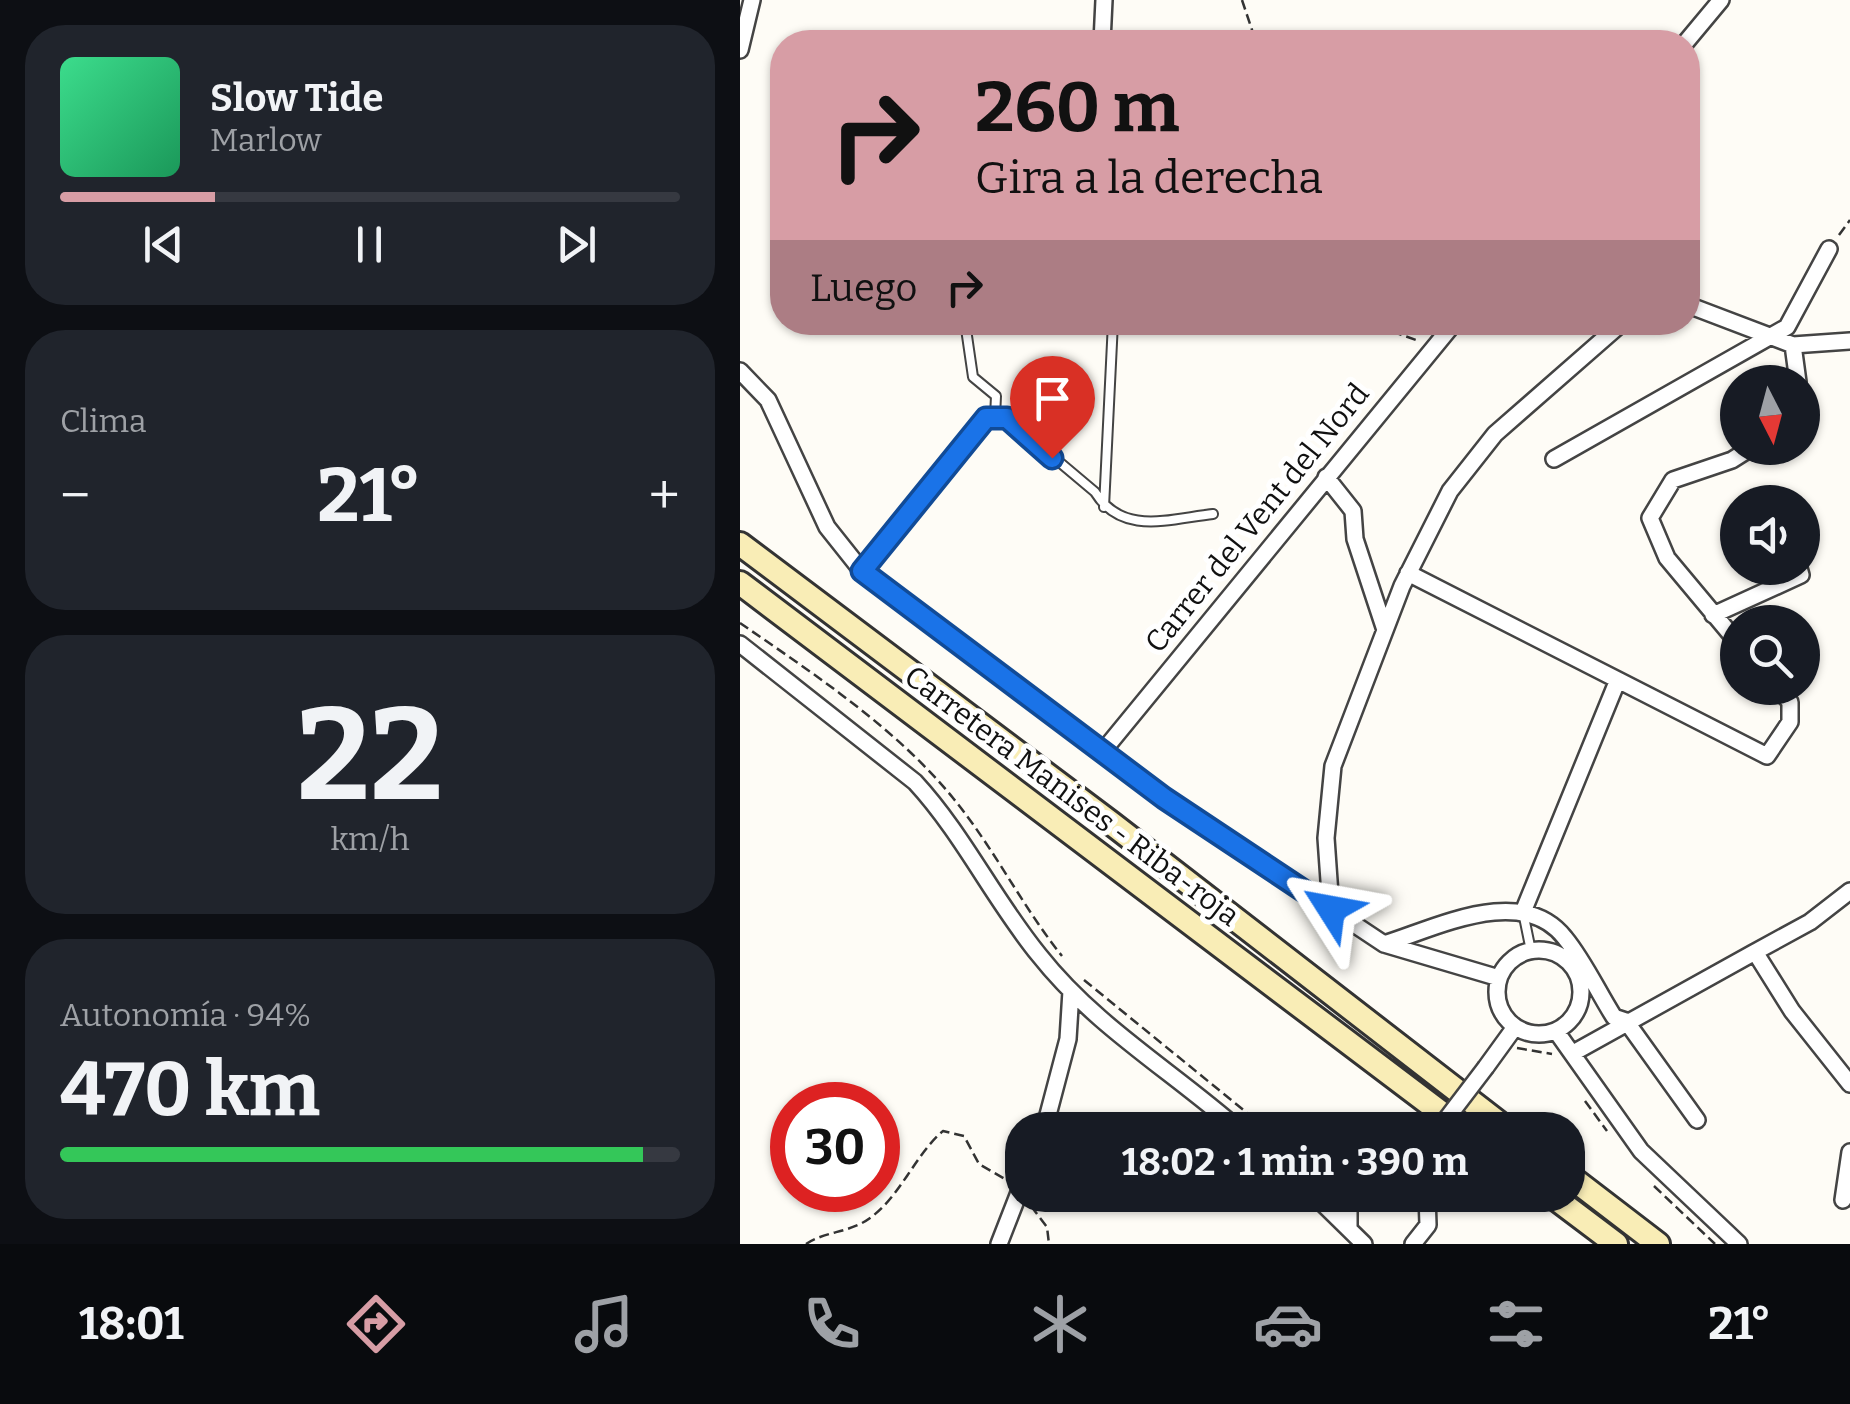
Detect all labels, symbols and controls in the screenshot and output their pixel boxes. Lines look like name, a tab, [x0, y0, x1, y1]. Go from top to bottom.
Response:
text: 260 m	[975, 66, 1180, 150]
icon: right	[810, 70, 940, 200]
text: Slow Tide	[210, 75, 383, 121]
text: Marlow	[210, 121, 322, 159]
text: Gira a la derecha	[975, 151, 1323, 205]
icon: previous	[136, 217, 191, 272]
icon: pause	[342, 217, 397, 272]
icon: next	[549, 217, 604, 272]
icon: right	[937, 260, 992, 315]
text: Luego	[810, 265, 917, 311]
pin	[1010, 356, 1095, 459]
north arrow	[1720, 365, 1820, 465]
map controls	[1720, 365, 1820, 705]
icon: arrive	[1025, 371, 1080, 426]
street label: Carrer del Vent del Nord	[1137, 376, 1377, 660]
text: Clima	[60, 402, 147, 440]
text: 21°	[317, 451, 422, 541]
text: −	[60, 463, 90, 529]
text: +	[649, 463, 680, 529]
button: sound	[1720, 485, 1820, 585]
button: search	[1720, 605, 1820, 705]
street label: Carretera Manises - Riba-roja	[897, 658, 1247, 934]
text: 22	[297, 677, 443, 833]
text: km/h	[330, 820, 410, 858]
position arrow	[1279, 857, 1383, 961]
text: Autonomía · 94%	[60, 996, 311, 1034]
text: 470 km	[60, 1045, 320, 1135]
speed limit sign: 30	[770, 1082, 900, 1212]
text: 18:02 · 1 min · 390 m	[1122, 1139, 1468, 1185]
icon: directions	[341, 1289, 411, 1359]
icon: music	[569, 1289, 639, 1359]
icon: phone	[797, 1289, 867, 1359]
icon: climate	[1025, 1289, 1095, 1359]
icon: car	[1253, 1289, 1323, 1359]
icon: filters	[1481, 1289, 1551, 1359]
text: 18:01	[79, 1297, 184, 1351]
text: 21°	[1708, 1297, 1771, 1351]

